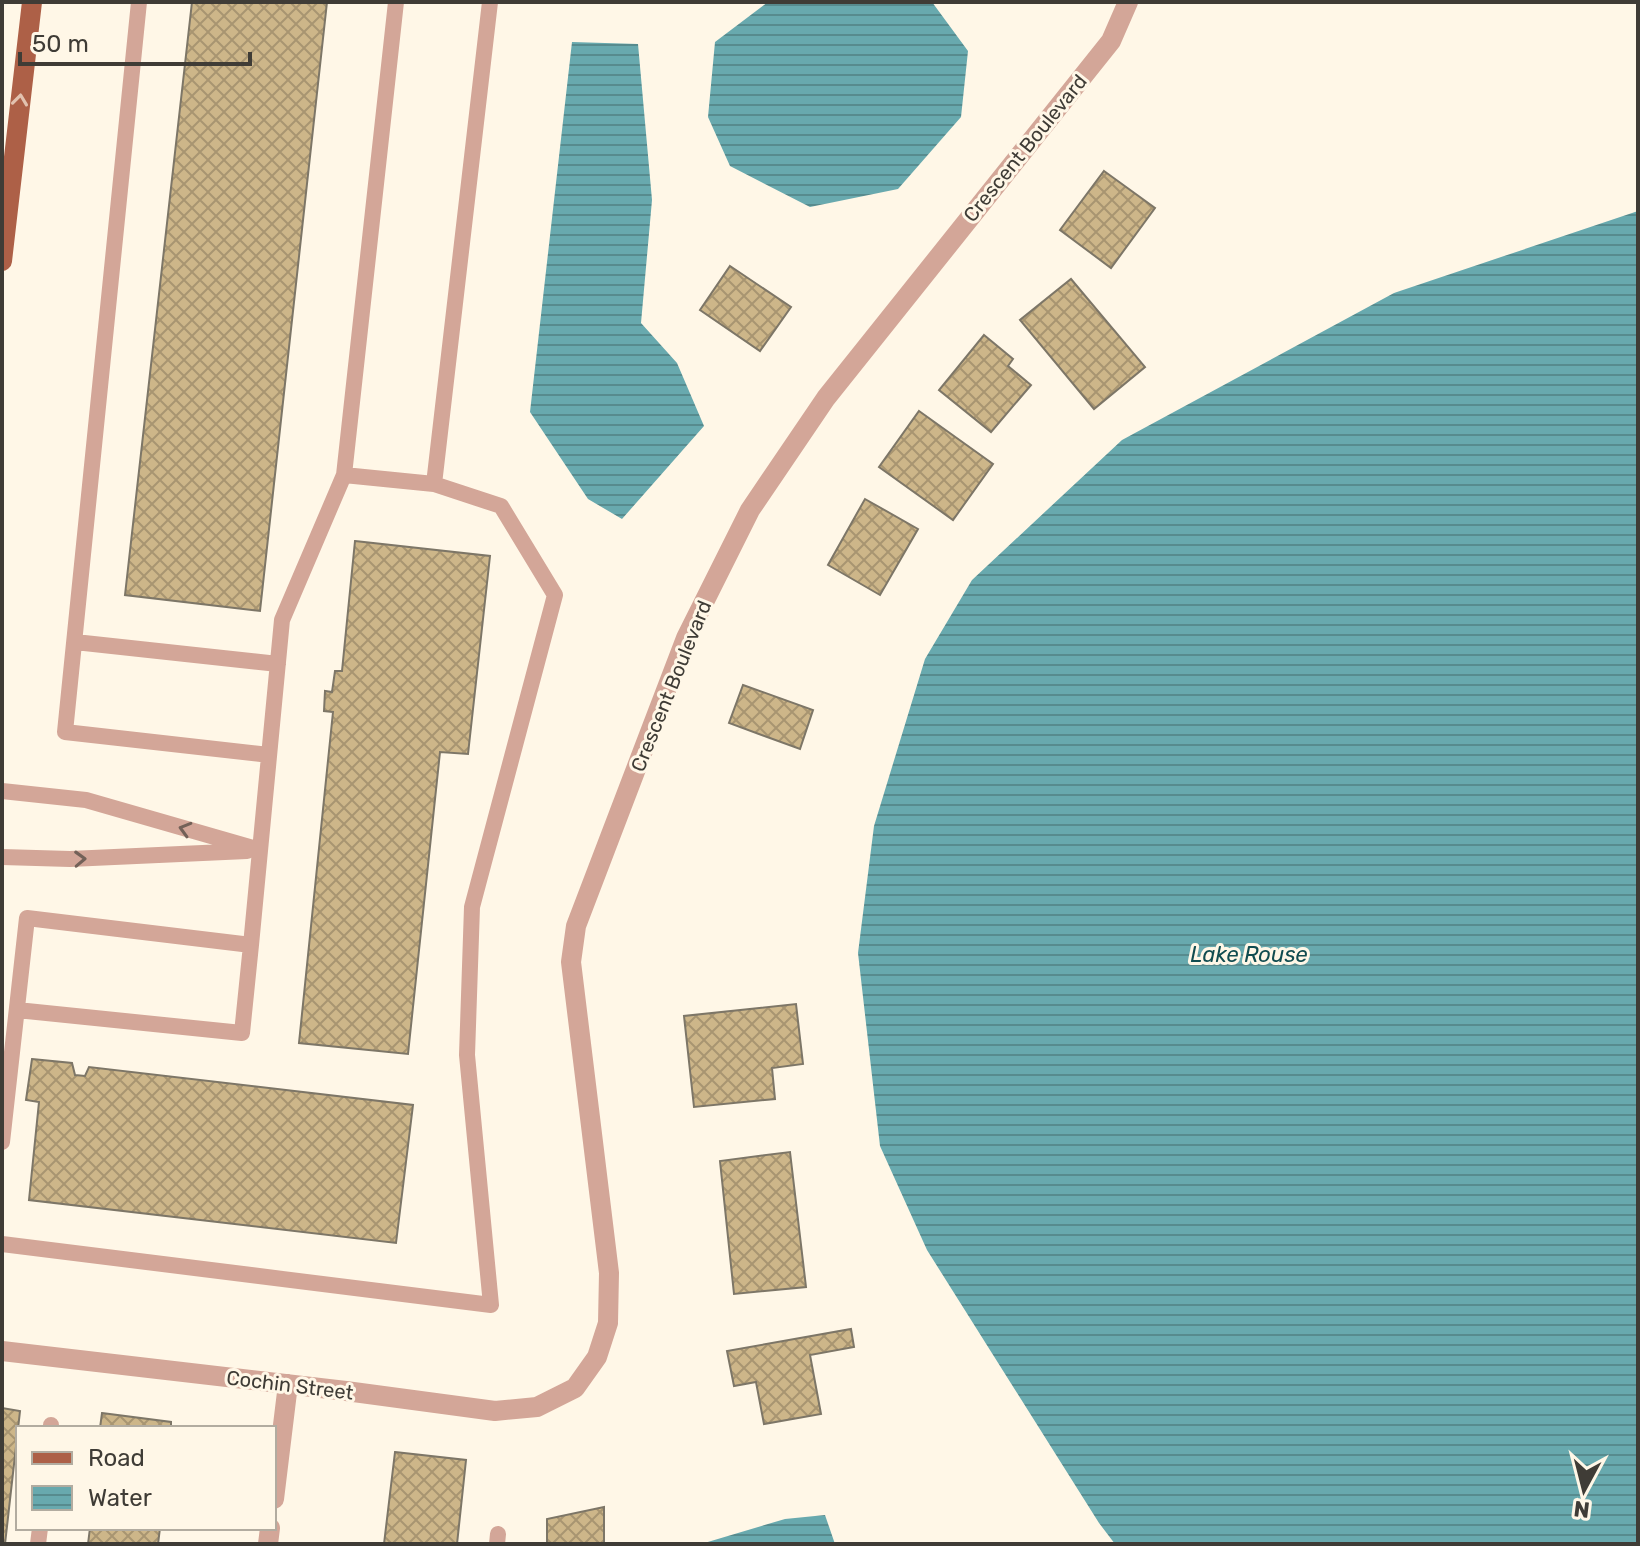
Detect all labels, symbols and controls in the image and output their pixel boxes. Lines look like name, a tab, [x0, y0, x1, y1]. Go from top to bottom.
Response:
scale bar	[20, 16, 250, 66]
text: 50 m	[32, 30, 89, 58]
street label: Crescent Boulevard	[958, 69, 1092, 227]
one-way arrow	[12, 93, 29, 106]
street label: Crescent Boulevard	[626, 597, 716, 775]
one-way arrow	[179, 821, 193, 838]
one-way arrow	[74, 850, 87, 867]
water label: Lake Rouse	[1190, 941, 1308, 968]
street label: Cochin Street	[225, 1365, 355, 1405]
legend	[16, 1426, 276, 1530]
text: Road	[88, 1444, 145, 1472]
north arrow	[1544, 1450, 1624, 1530]
text: Water	[88, 1484, 152, 1512]
text: N	[1572, 1495, 1591, 1524]

